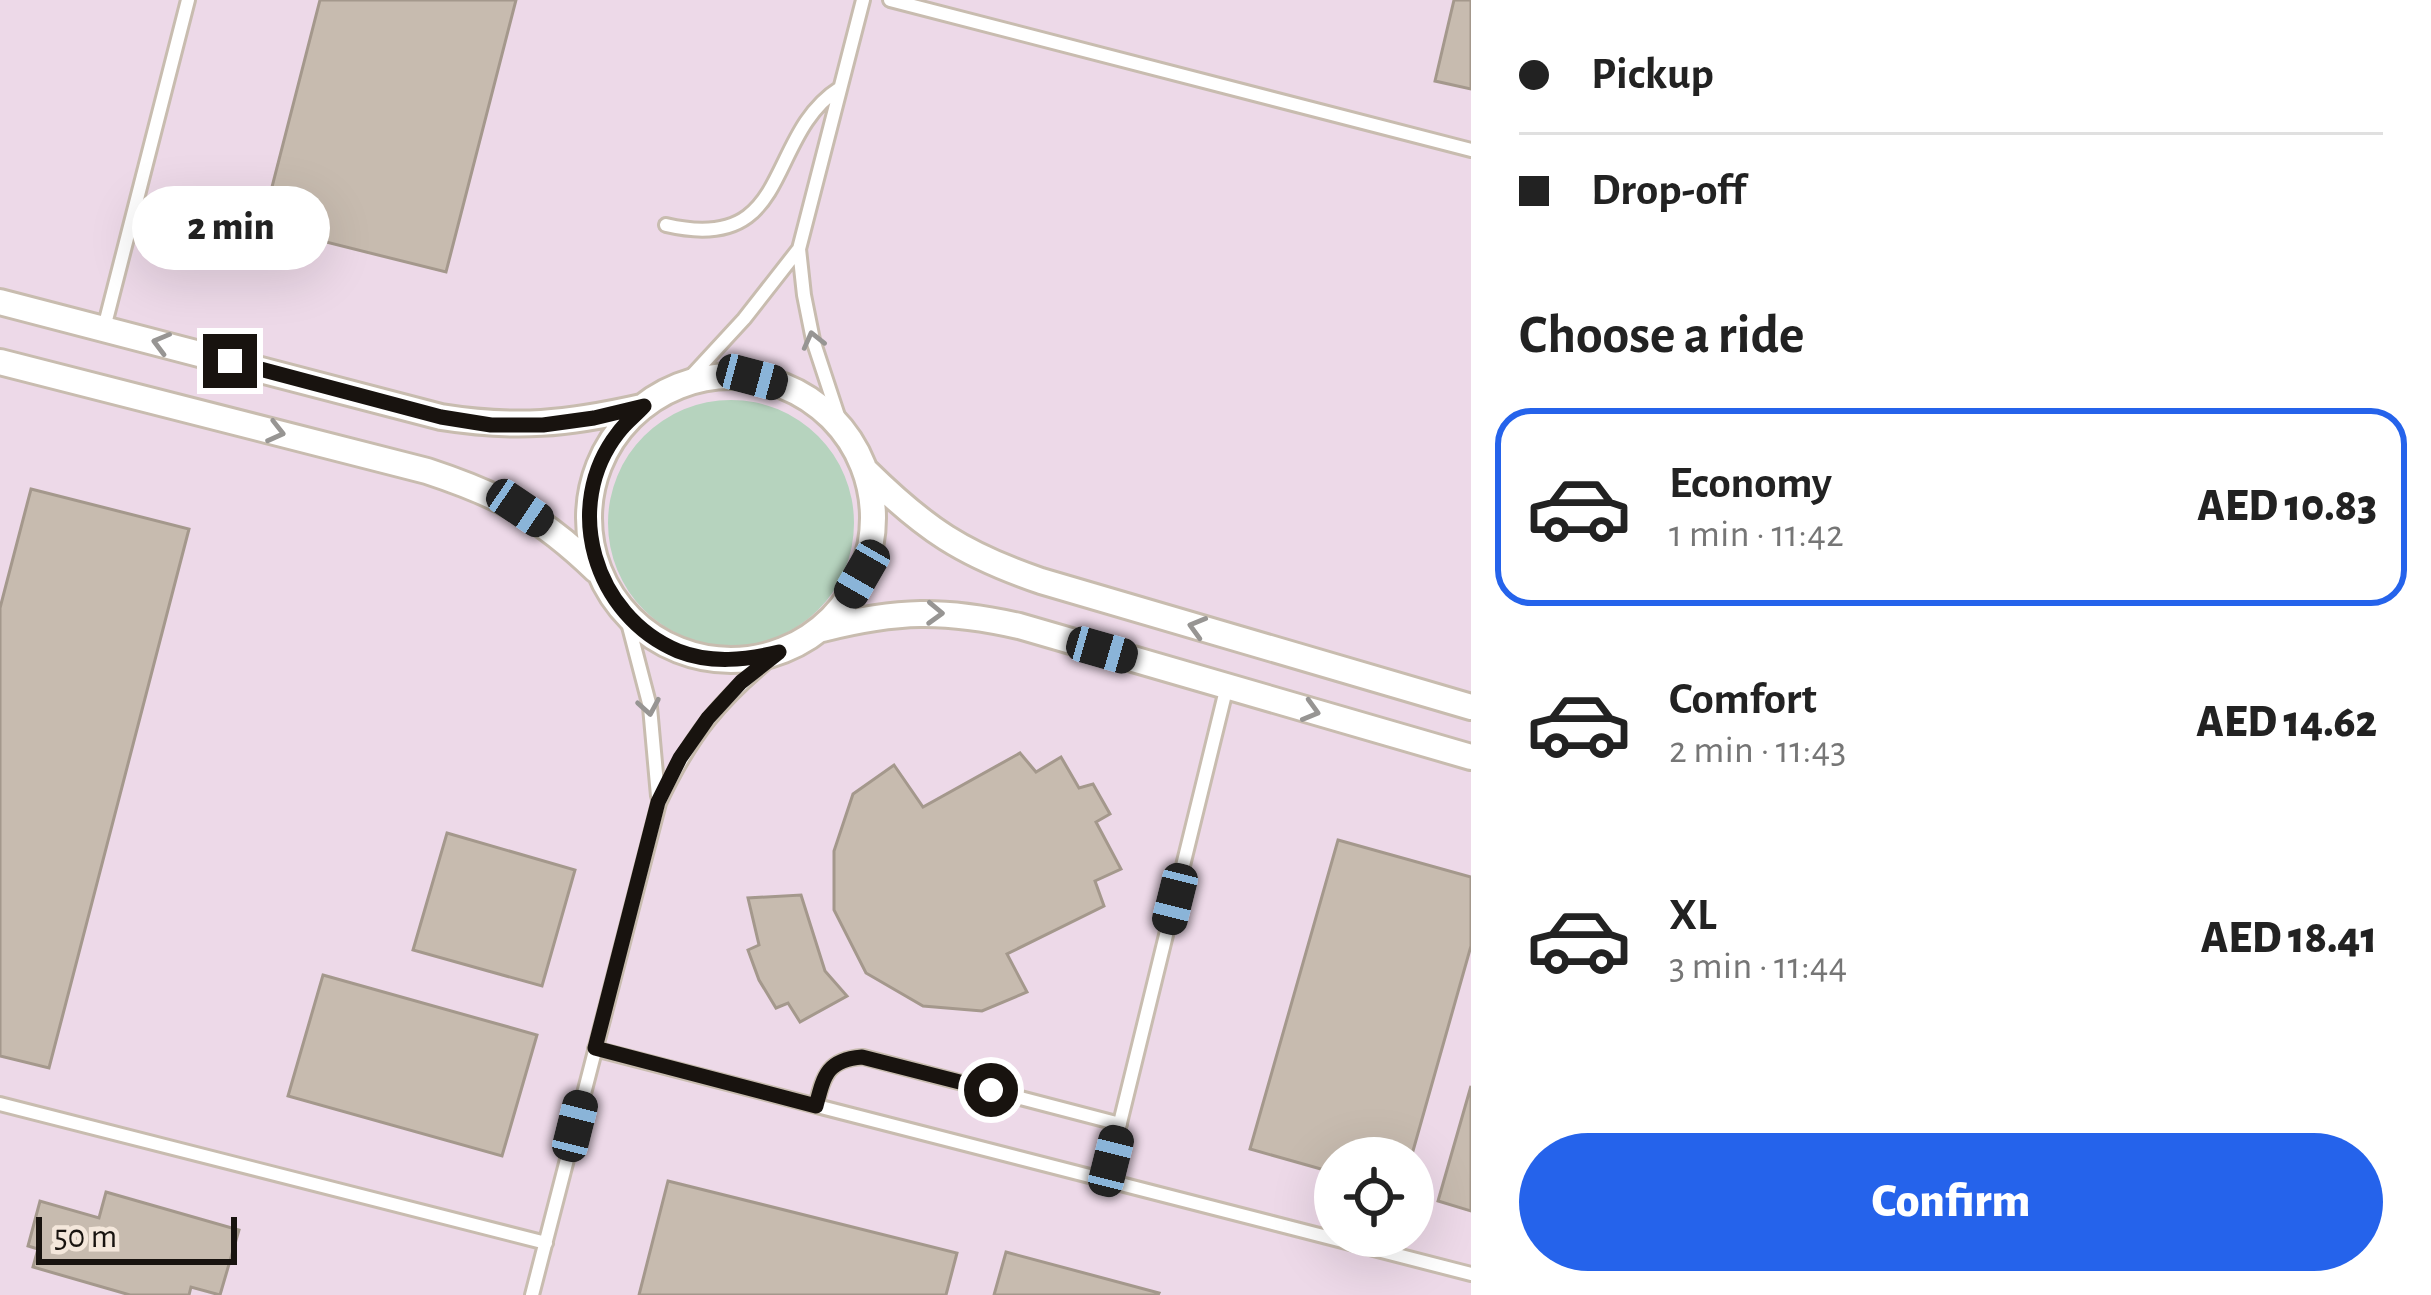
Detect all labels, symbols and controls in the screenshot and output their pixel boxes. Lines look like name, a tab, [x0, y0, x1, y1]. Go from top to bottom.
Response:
text: Pickup	[1591, 52, 1714, 97]
text: Drop-off	[1591, 168, 1746, 213]
callout: 2 min	[131, 187, 329, 271]
text: 2 min	[187, 208, 275, 247]
text: Choose a ride	[1519, 309, 1805, 363]
one-way arrow	[802, 330, 827, 351]
one-way arrow	[151, 332, 172, 357]
route end	[203, 334, 257, 388]
car	[713, 350, 791, 404]
one-way arrow	[265, 418, 286, 443]
icon: car	[1525, 453, 1633, 561]
text: Economy	[1669, 461, 1832, 506]
car	[480, 473, 560, 543]
text: AED 10.83	[2197, 484, 2377, 529]
text: 1 min · 11:42	[1669, 515, 1844, 554]
car	[828, 534, 896, 614]
one-way arrow	[926, 600, 945, 626]
one-way arrow	[1188, 616, 1209, 641]
car	[1062, 623, 1142, 677]
icon: car	[1525, 669, 1633, 777]
text: Comfort	[1669, 677, 1817, 722]
one-way arrow	[636, 697, 661, 717]
one-way arrow	[1300, 697, 1321, 722]
text: AED 14.62	[2196, 700, 2377, 745]
text: 2 min · 11:43	[1669, 731, 1846, 770]
car	[1149, 860, 1201, 938]
icon: car	[1525, 885, 1633, 993]
text: XL	[1669, 893, 1717, 938]
text: AED 18.41	[2201, 916, 2377, 961]
text: 3 min · 11:44	[1669, 947, 1847, 986]
route start	[964, 1063, 1018, 1117]
car	[549, 1087, 601, 1165]
car	[1085, 1122, 1137, 1200]
button: Confirm	[1519, 1133, 2383, 1271]
map controls	[1314, 1137, 1434, 1257]
button: locate	[1314, 1137, 1434, 1257]
scale bar	[36, 1211, 237, 1264]
text: 50 m	[54, 1221, 117, 1254]

